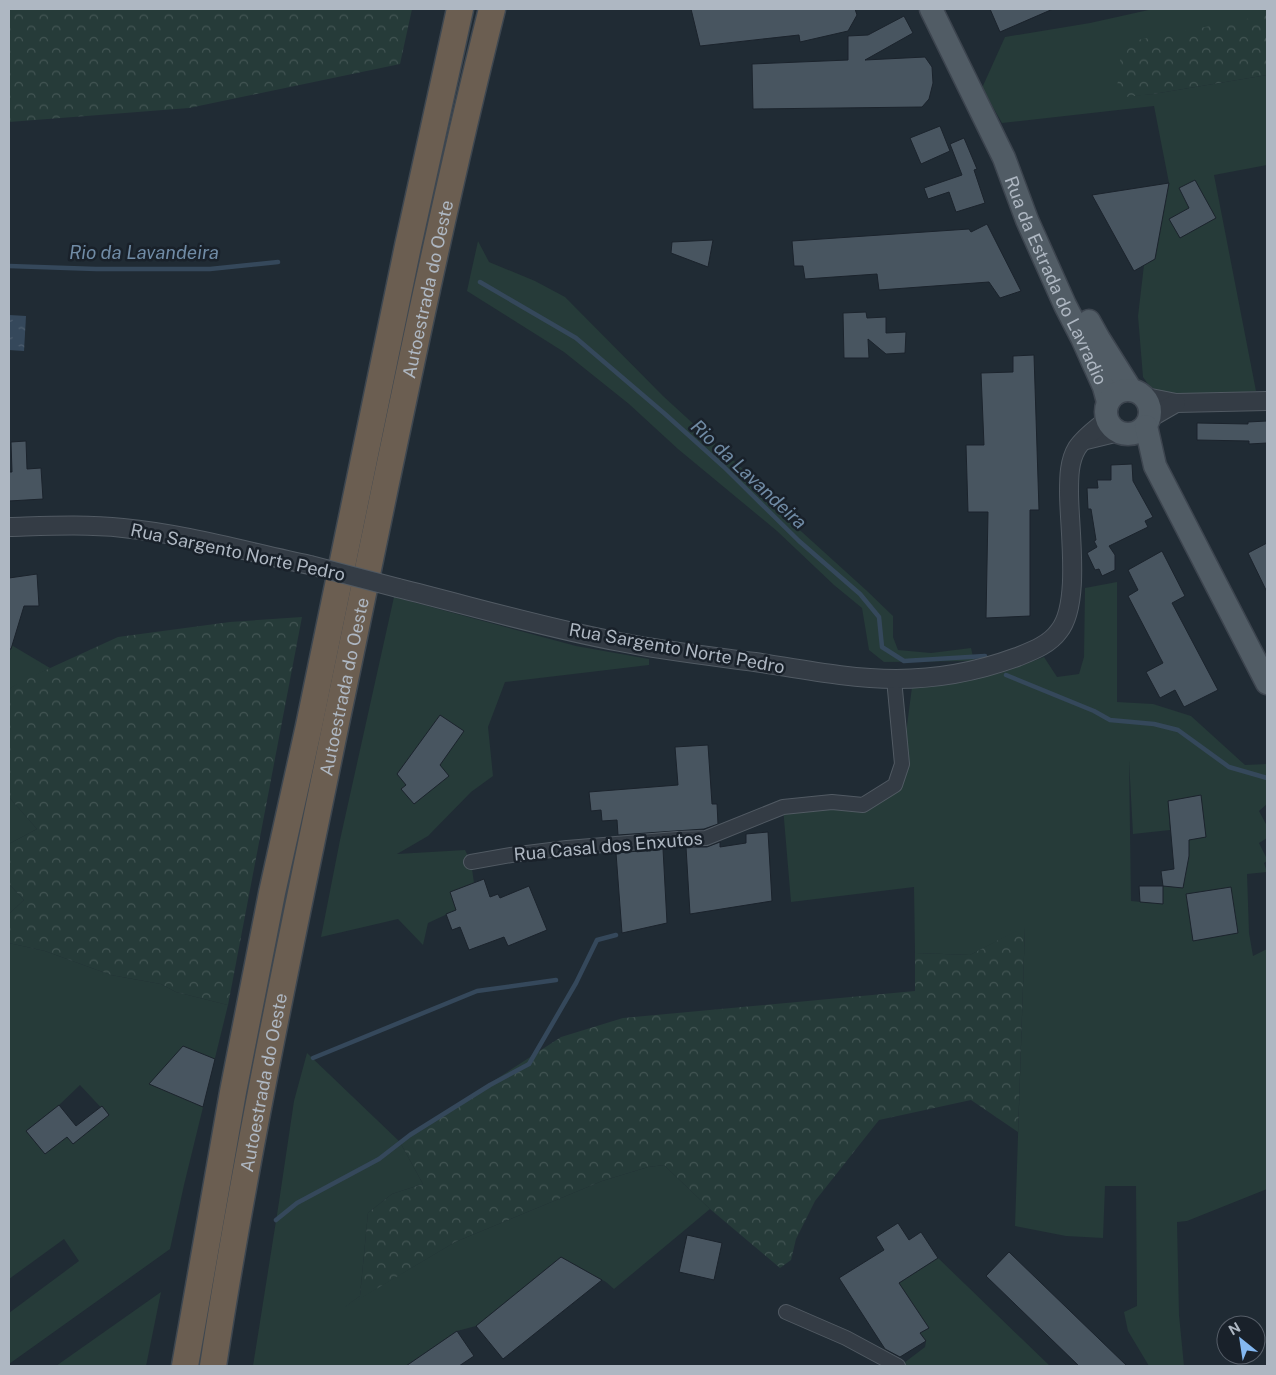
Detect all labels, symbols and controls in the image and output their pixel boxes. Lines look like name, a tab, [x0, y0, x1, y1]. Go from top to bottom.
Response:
street label: Rua da Estrada do Lavradio	[1001, 173, 1112, 388]
street label: Autoestrada do Oeste	[398, 198, 457, 380]
water label: Rio da Lavandeira	[69, 241, 219, 263]
water label: Rio da Lavandeira	[687, 415, 811, 533]
street label: Rua Sargento Norte Pedro	[129, 519, 347, 585]
street label: Autoestrada do Oeste	[315, 595, 372, 778]
street label: Rua Sargento Norte Pedro	[567, 619, 787, 677]
street label: Rua Casal dos Enxutos	[513, 827, 703, 865]
street label: Autoestrada do Oeste	[236, 991, 291, 1174]
north arrow	[1216, 1315, 1266, 1365]
text: N	[1226, 1319, 1243, 1338]

